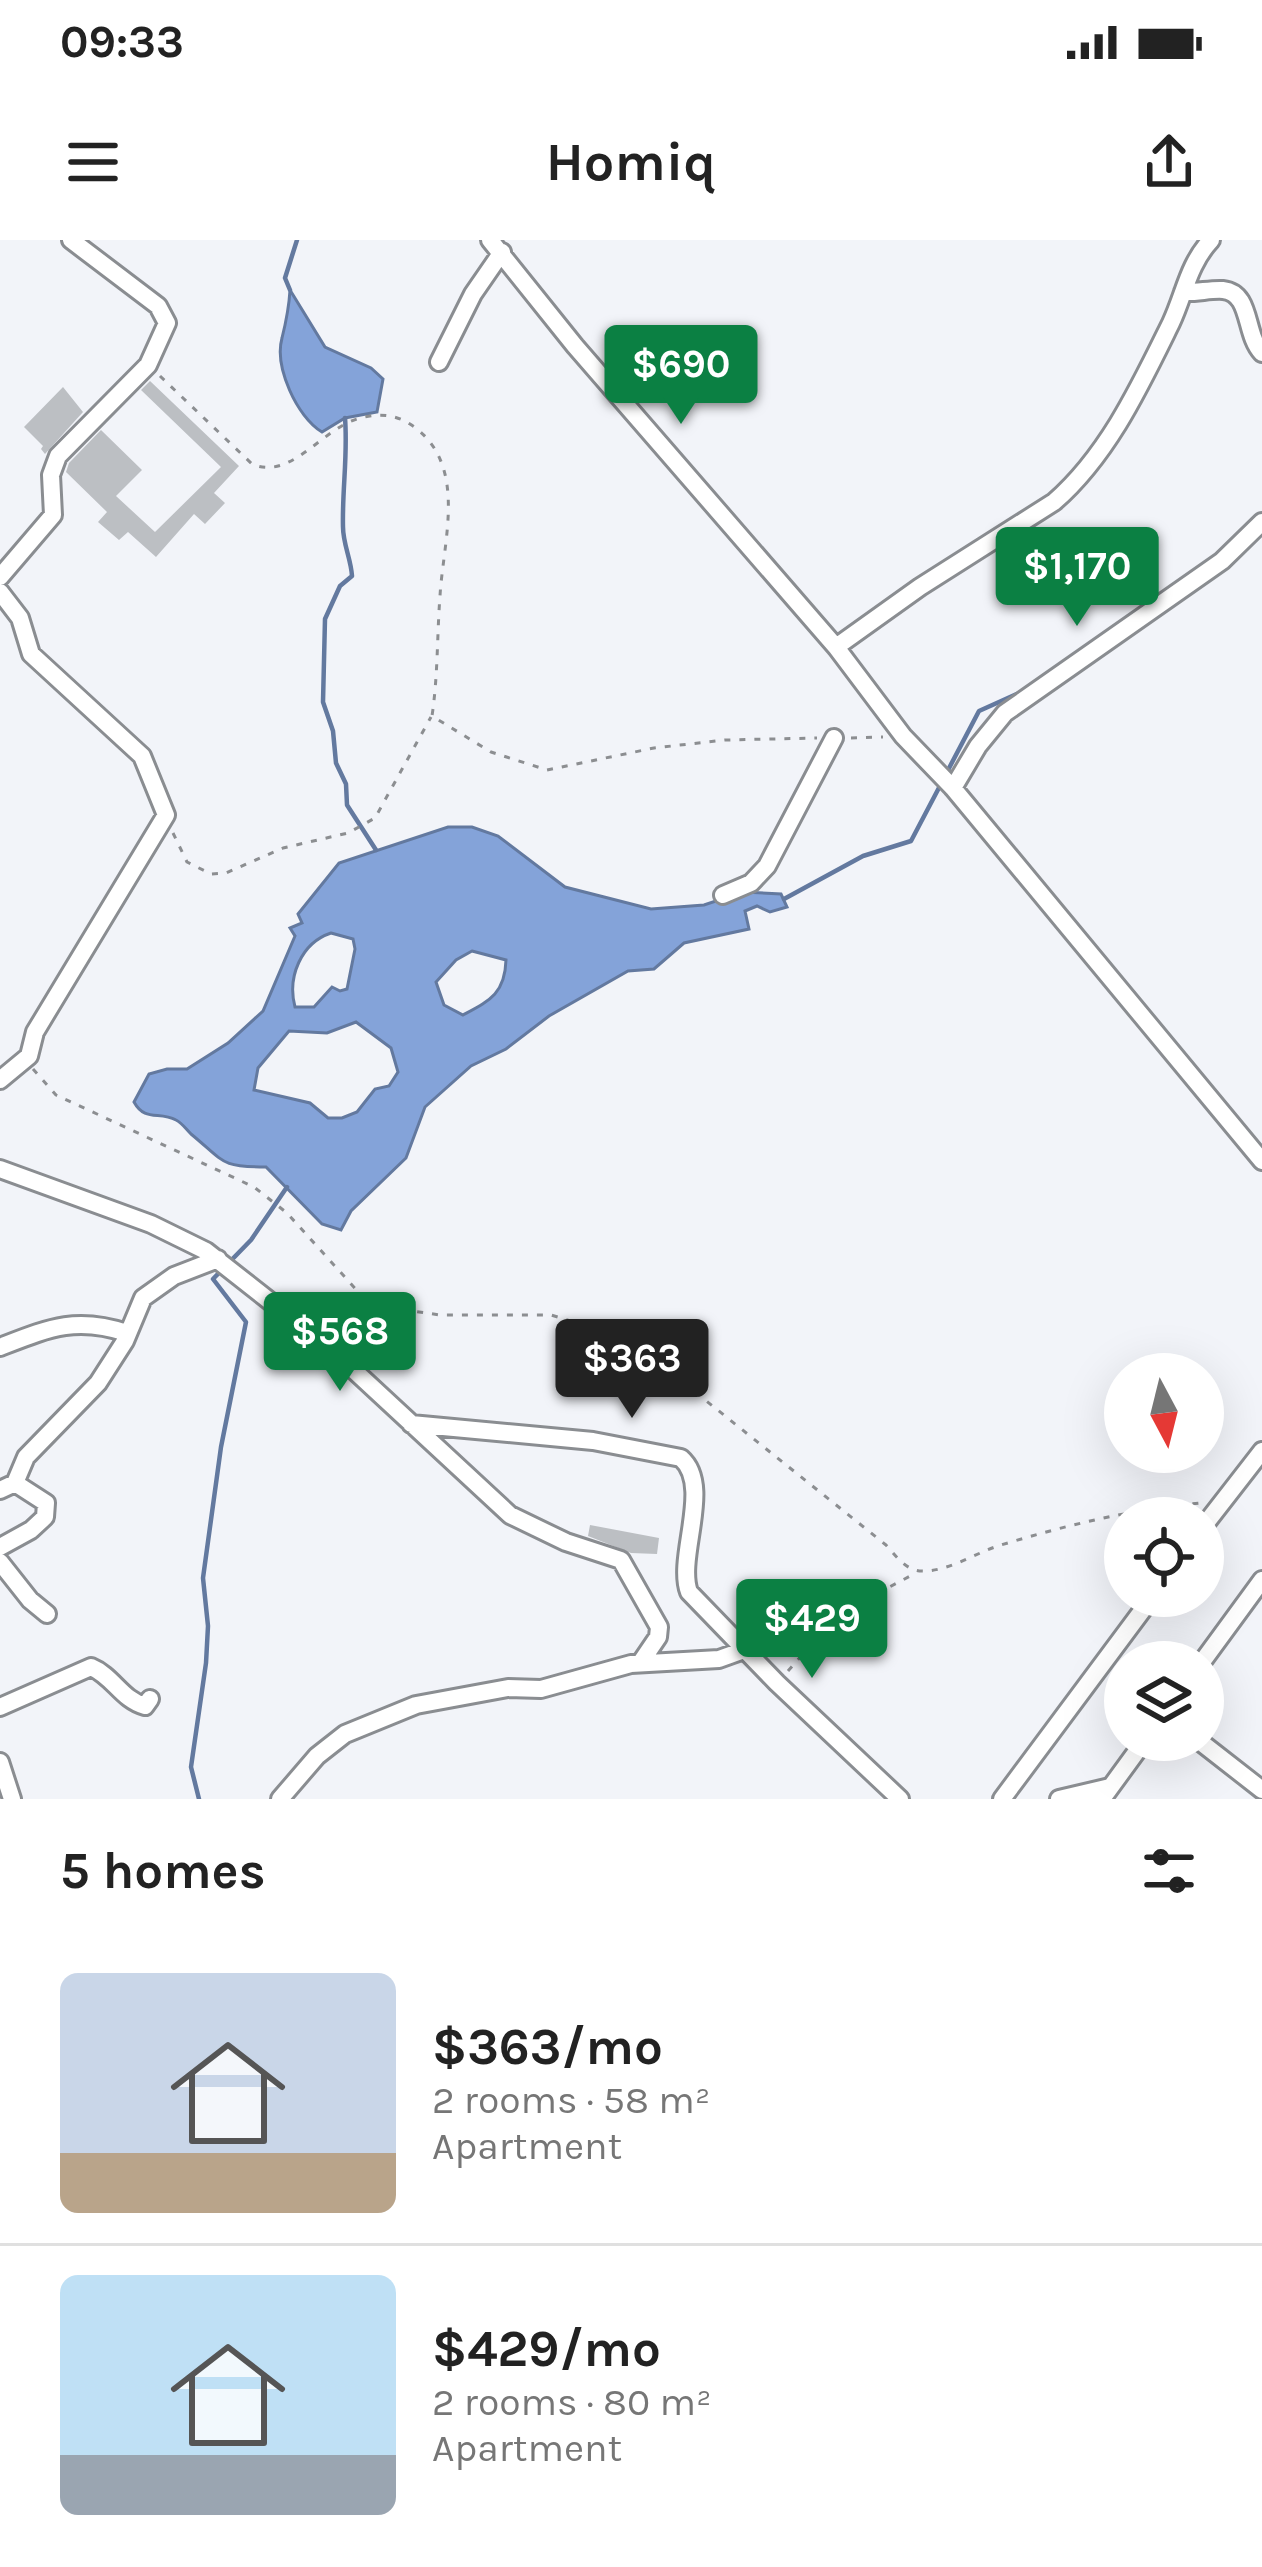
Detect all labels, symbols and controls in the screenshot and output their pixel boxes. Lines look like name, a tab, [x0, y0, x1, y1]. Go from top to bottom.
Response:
text: 09:33	[60, 16, 184, 68]
icon: menu	[60, 129, 126, 195]
icon: share	[1136, 129, 1202, 195]
text: Homiq	[546, 130, 716, 194]
pin: $690	[610, 325, 752, 427]
text: $690	[631, 341, 731, 387]
pin: $1,170	[979, 527, 1175, 629]
text: $1,170	[1023, 543, 1131, 589]
pin: $568	[269, 1292, 411, 1394]
text: $568	[291, 1308, 389, 1354]
pin: $363	[561, 1319, 703, 1421]
text: $363	[582, 1335, 682, 1381]
north arrow	[1104, 1353, 1224, 1473]
map controls	[1104, 1353, 1224, 1761]
button: locate	[1104, 1497, 1224, 1617]
pin: $429	[741, 1579, 883, 1681]
text: $429	[763, 1595, 861, 1641]
button: layers	[1104, 1641, 1224, 1761]
icon: filters	[1136, 1838, 1202, 1904]
text: 5 homes	[60, 1841, 266, 1901]
text: $363/mo	[432, 2017, 663, 2077]
icon: home	[156, 2021, 300, 2165]
text: 2 rooms · 58 m²	[432, 2077, 710, 2123]
text: Apartment	[432, 2123, 622, 2169]
text: $429/mo	[432, 2319, 661, 2379]
icon: home	[156, 2323, 300, 2467]
text: 2 rooms · 80 m²	[432, 2379, 712, 2425]
text: Apartment	[432, 2425, 622, 2471]

